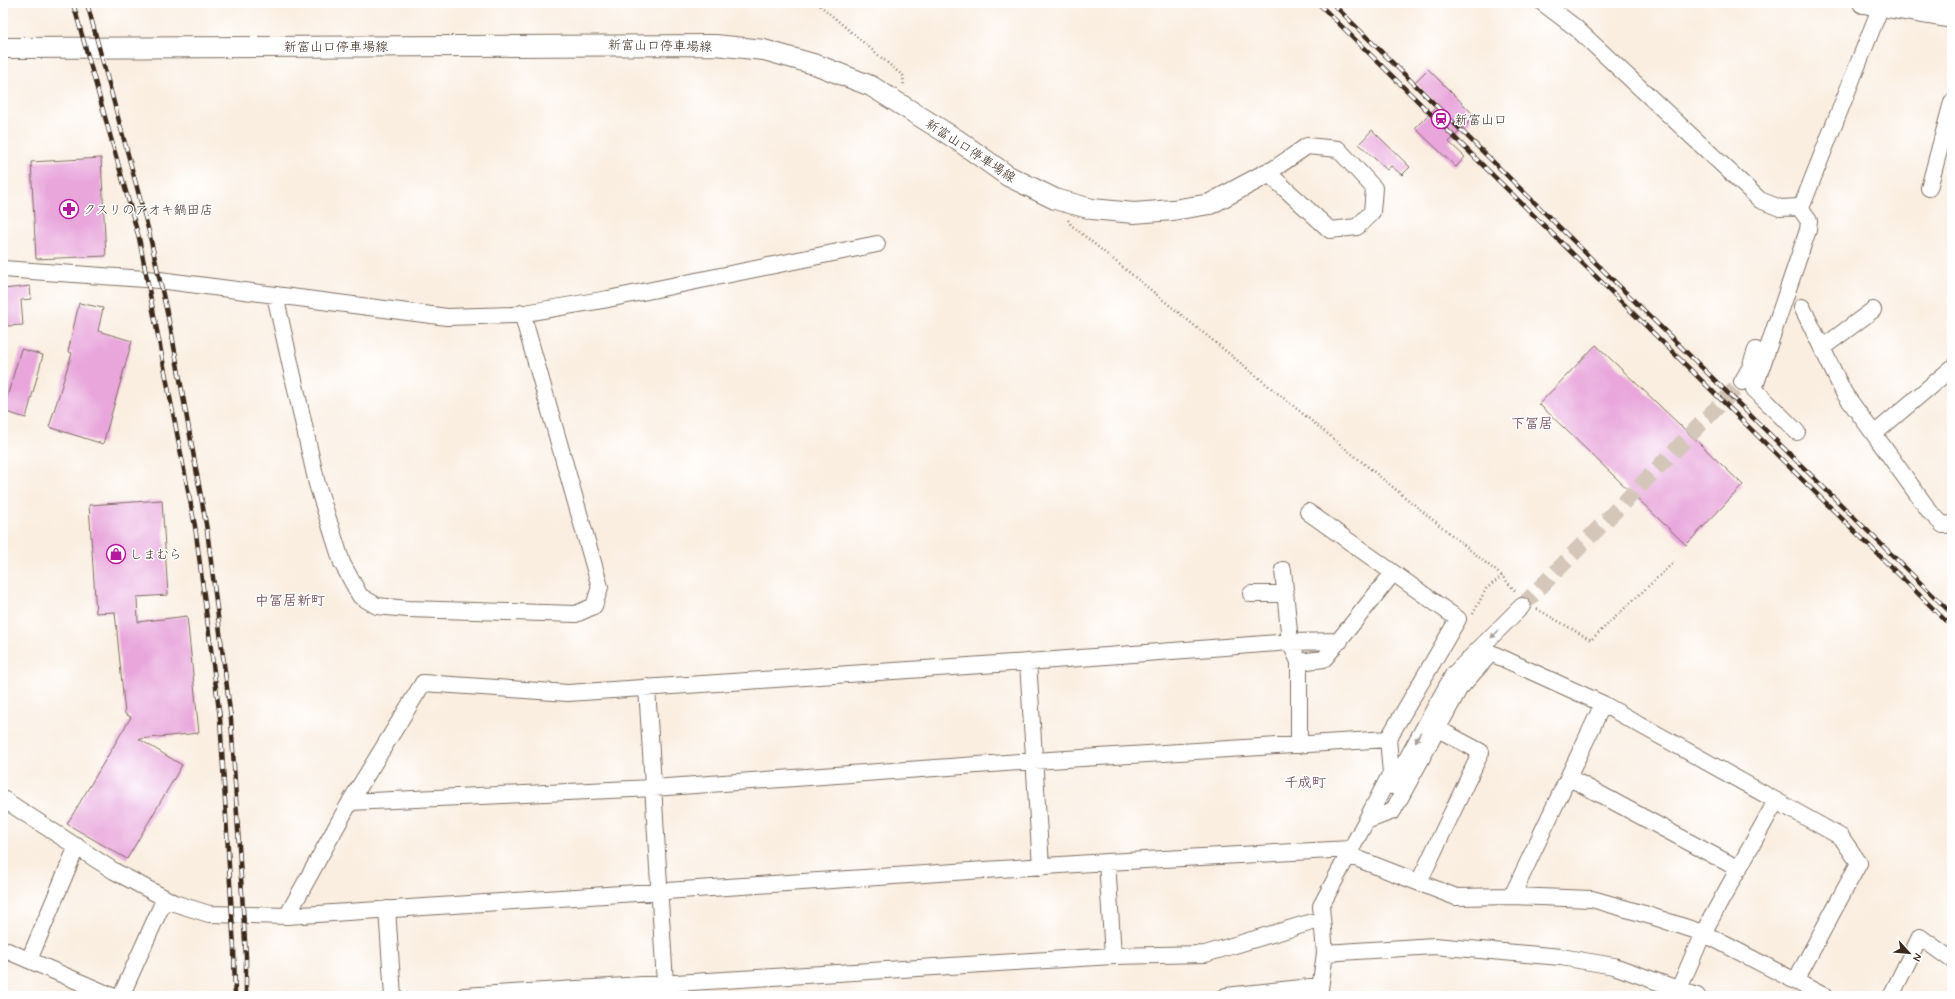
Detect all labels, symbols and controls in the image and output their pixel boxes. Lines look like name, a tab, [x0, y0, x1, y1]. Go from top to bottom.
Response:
street label: 新富山口停車場線	[608, 37, 713, 56]
street label: 新富山口停車場線	[284, 39, 389, 56]
station icon: 新富山口	[1430, 108, 1452, 130]
place label: 新富山口	[1455, 112, 1507, 129]
street label: 新富山口停車場線	[922, 116, 1019, 187]
pharmacy icon: クスリのアオキ鍋田店	[58, 198, 80, 220]
place label: クスリのアオキ鍋田店	[83, 202, 213, 219]
district label: 下冨居	[1511, 415, 1553, 433]
shop icon: しまむら	[105, 543, 127, 565]
place label: しまむら	[130, 547, 182, 564]
district label: 中冨居新町	[255, 592, 325, 610]
one-way arrow	[1490, 629, 1500, 638]
one-way arrow	[1415, 731, 1421, 743]
district label: 千成町	[1284, 774, 1326, 792]
north arrow	[1889, 933, 1929, 973]
text: N	[1909, 951, 1925, 964]

